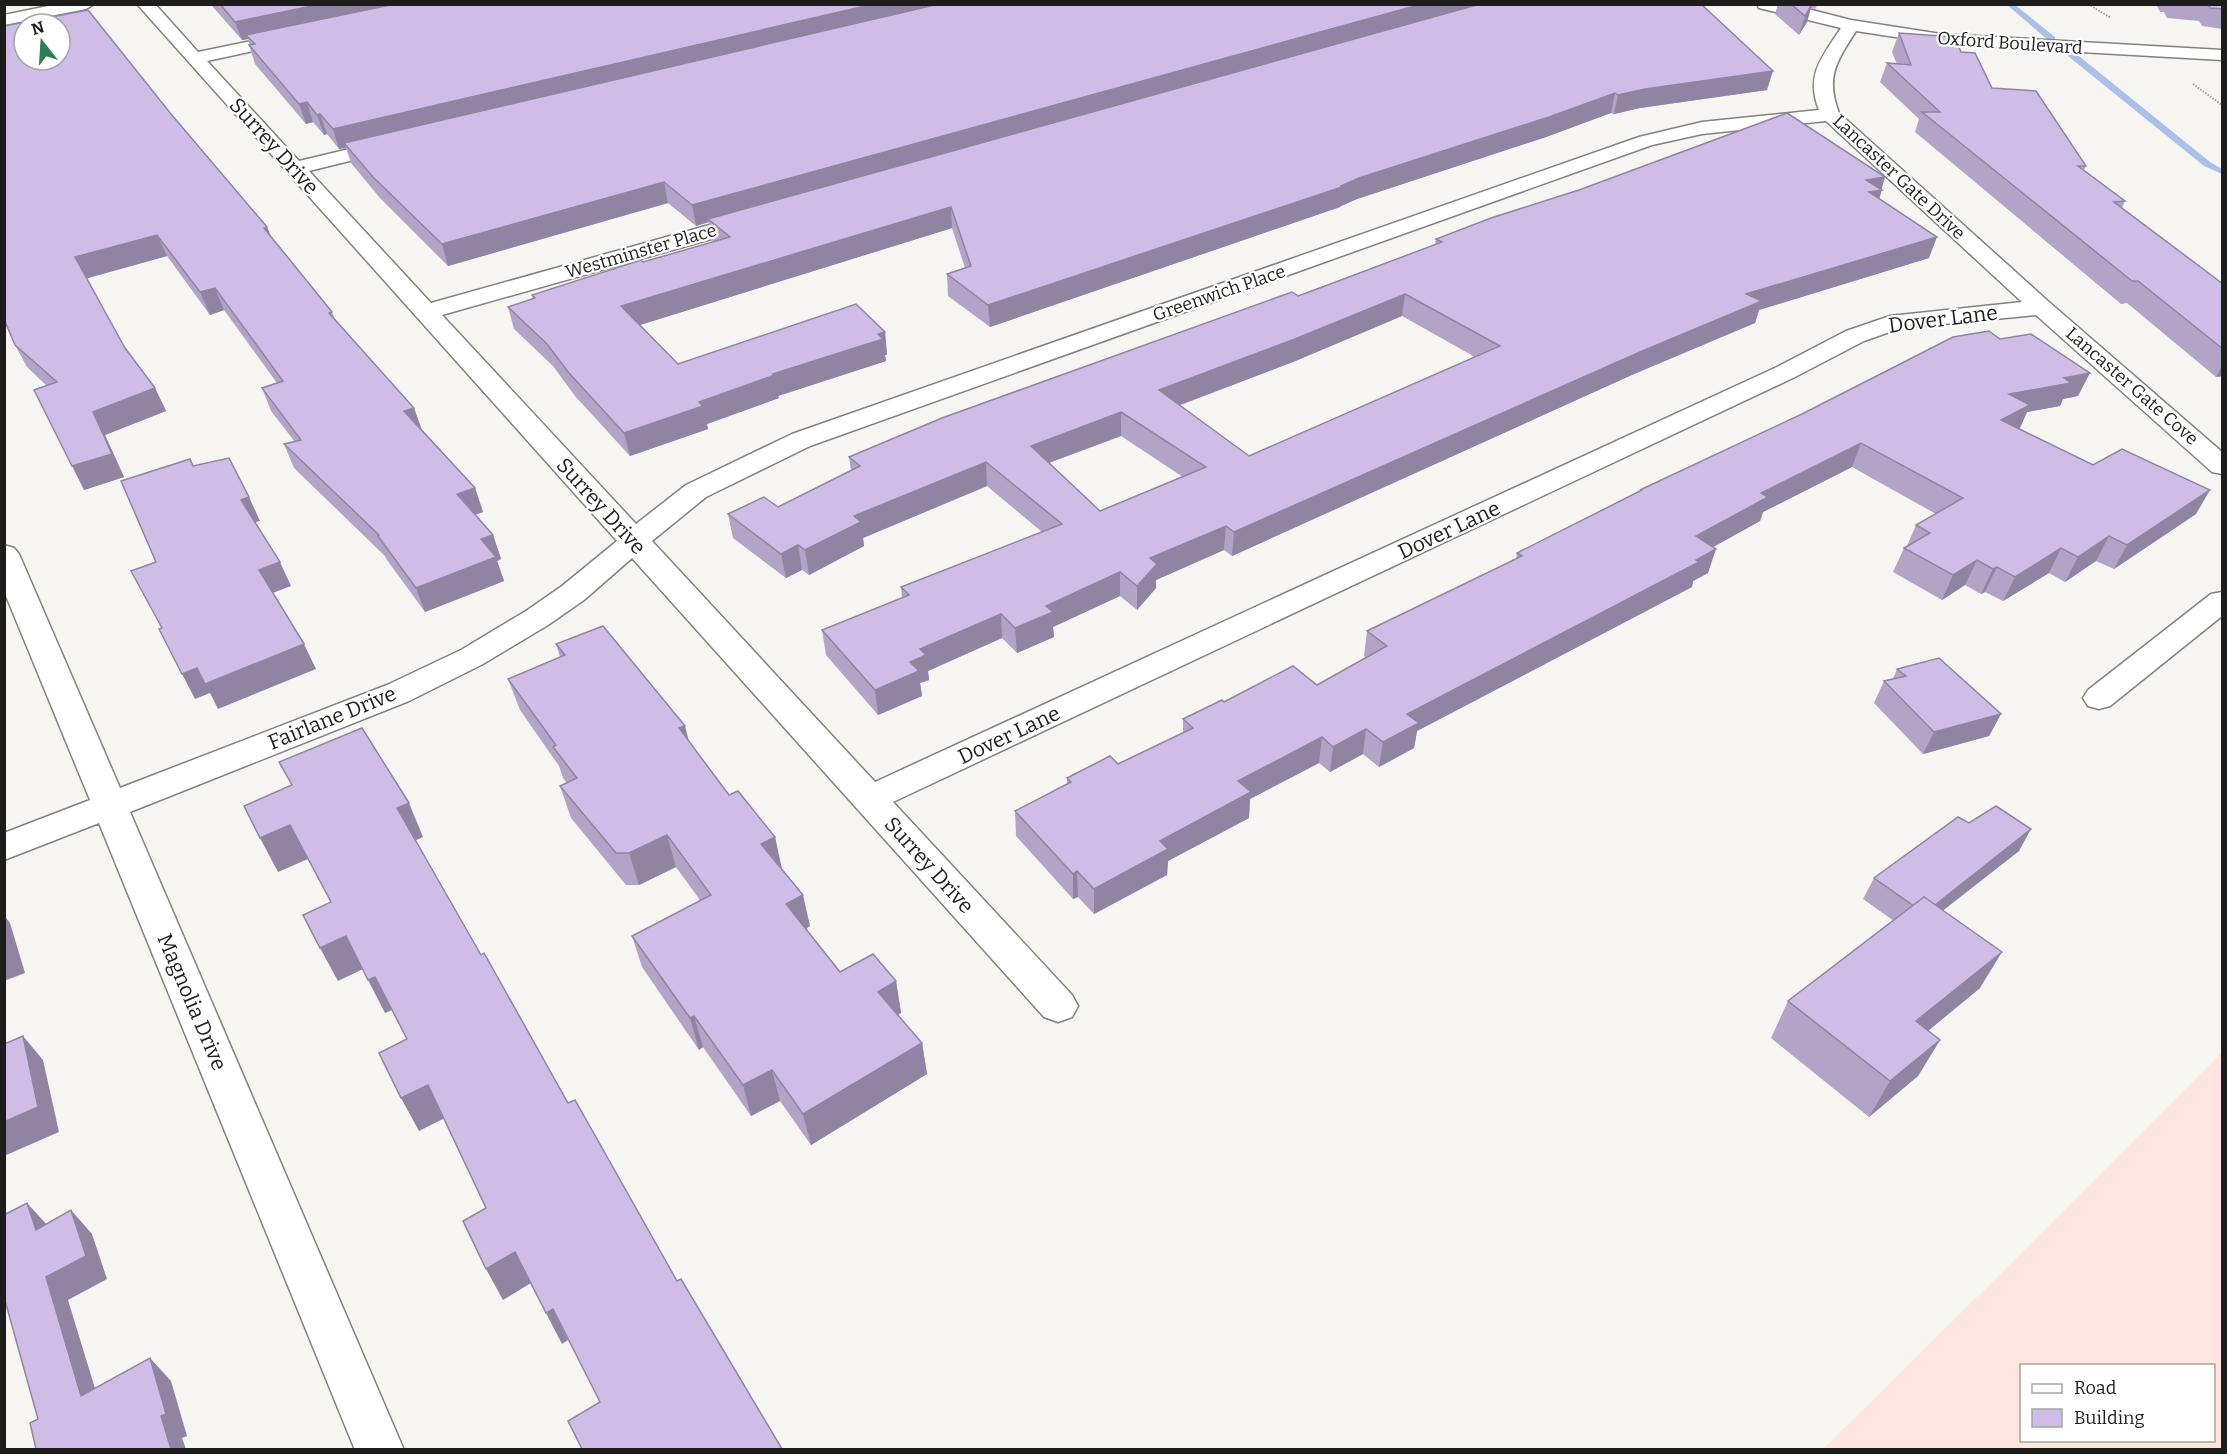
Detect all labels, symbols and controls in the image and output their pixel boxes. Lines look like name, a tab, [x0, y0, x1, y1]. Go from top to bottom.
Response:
north arrow	[12, 12, 72, 72]
text: N	[29, 17, 46, 39]
street label: Oxford Boulevard	[1937, 27, 2084, 59]
street label: Surrey Drive	[224, 92, 324, 200]
street label: Lancaster Gate Drive	[1828, 110, 1970, 244]
street label: Westminster Place	[563, 219, 719, 283]
street label: Greenwich Place	[1150, 260, 1288, 326]
street label: Dover Lane	[1887, 299, 1999, 339]
street label: Lancaster Gate Cove	[2061, 322, 2203, 450]
street label: Surrey Drive	[551, 452, 651, 560]
street label: Dover Lane	[1394, 495, 1504, 565]
street label: Fairlane Drive	[264, 681, 400, 755]
street label: Dover Lane	[954, 700, 1064, 770]
street label: Surrey Drive	[879, 811, 979, 919]
street label: Magnolia Drive	[151, 930, 233, 1074]
legend	[2020, 1364, 2215, 1442]
text: Road	[2074, 1377, 2117, 1399]
text: Building	[2074, 1407, 2145, 1429]

